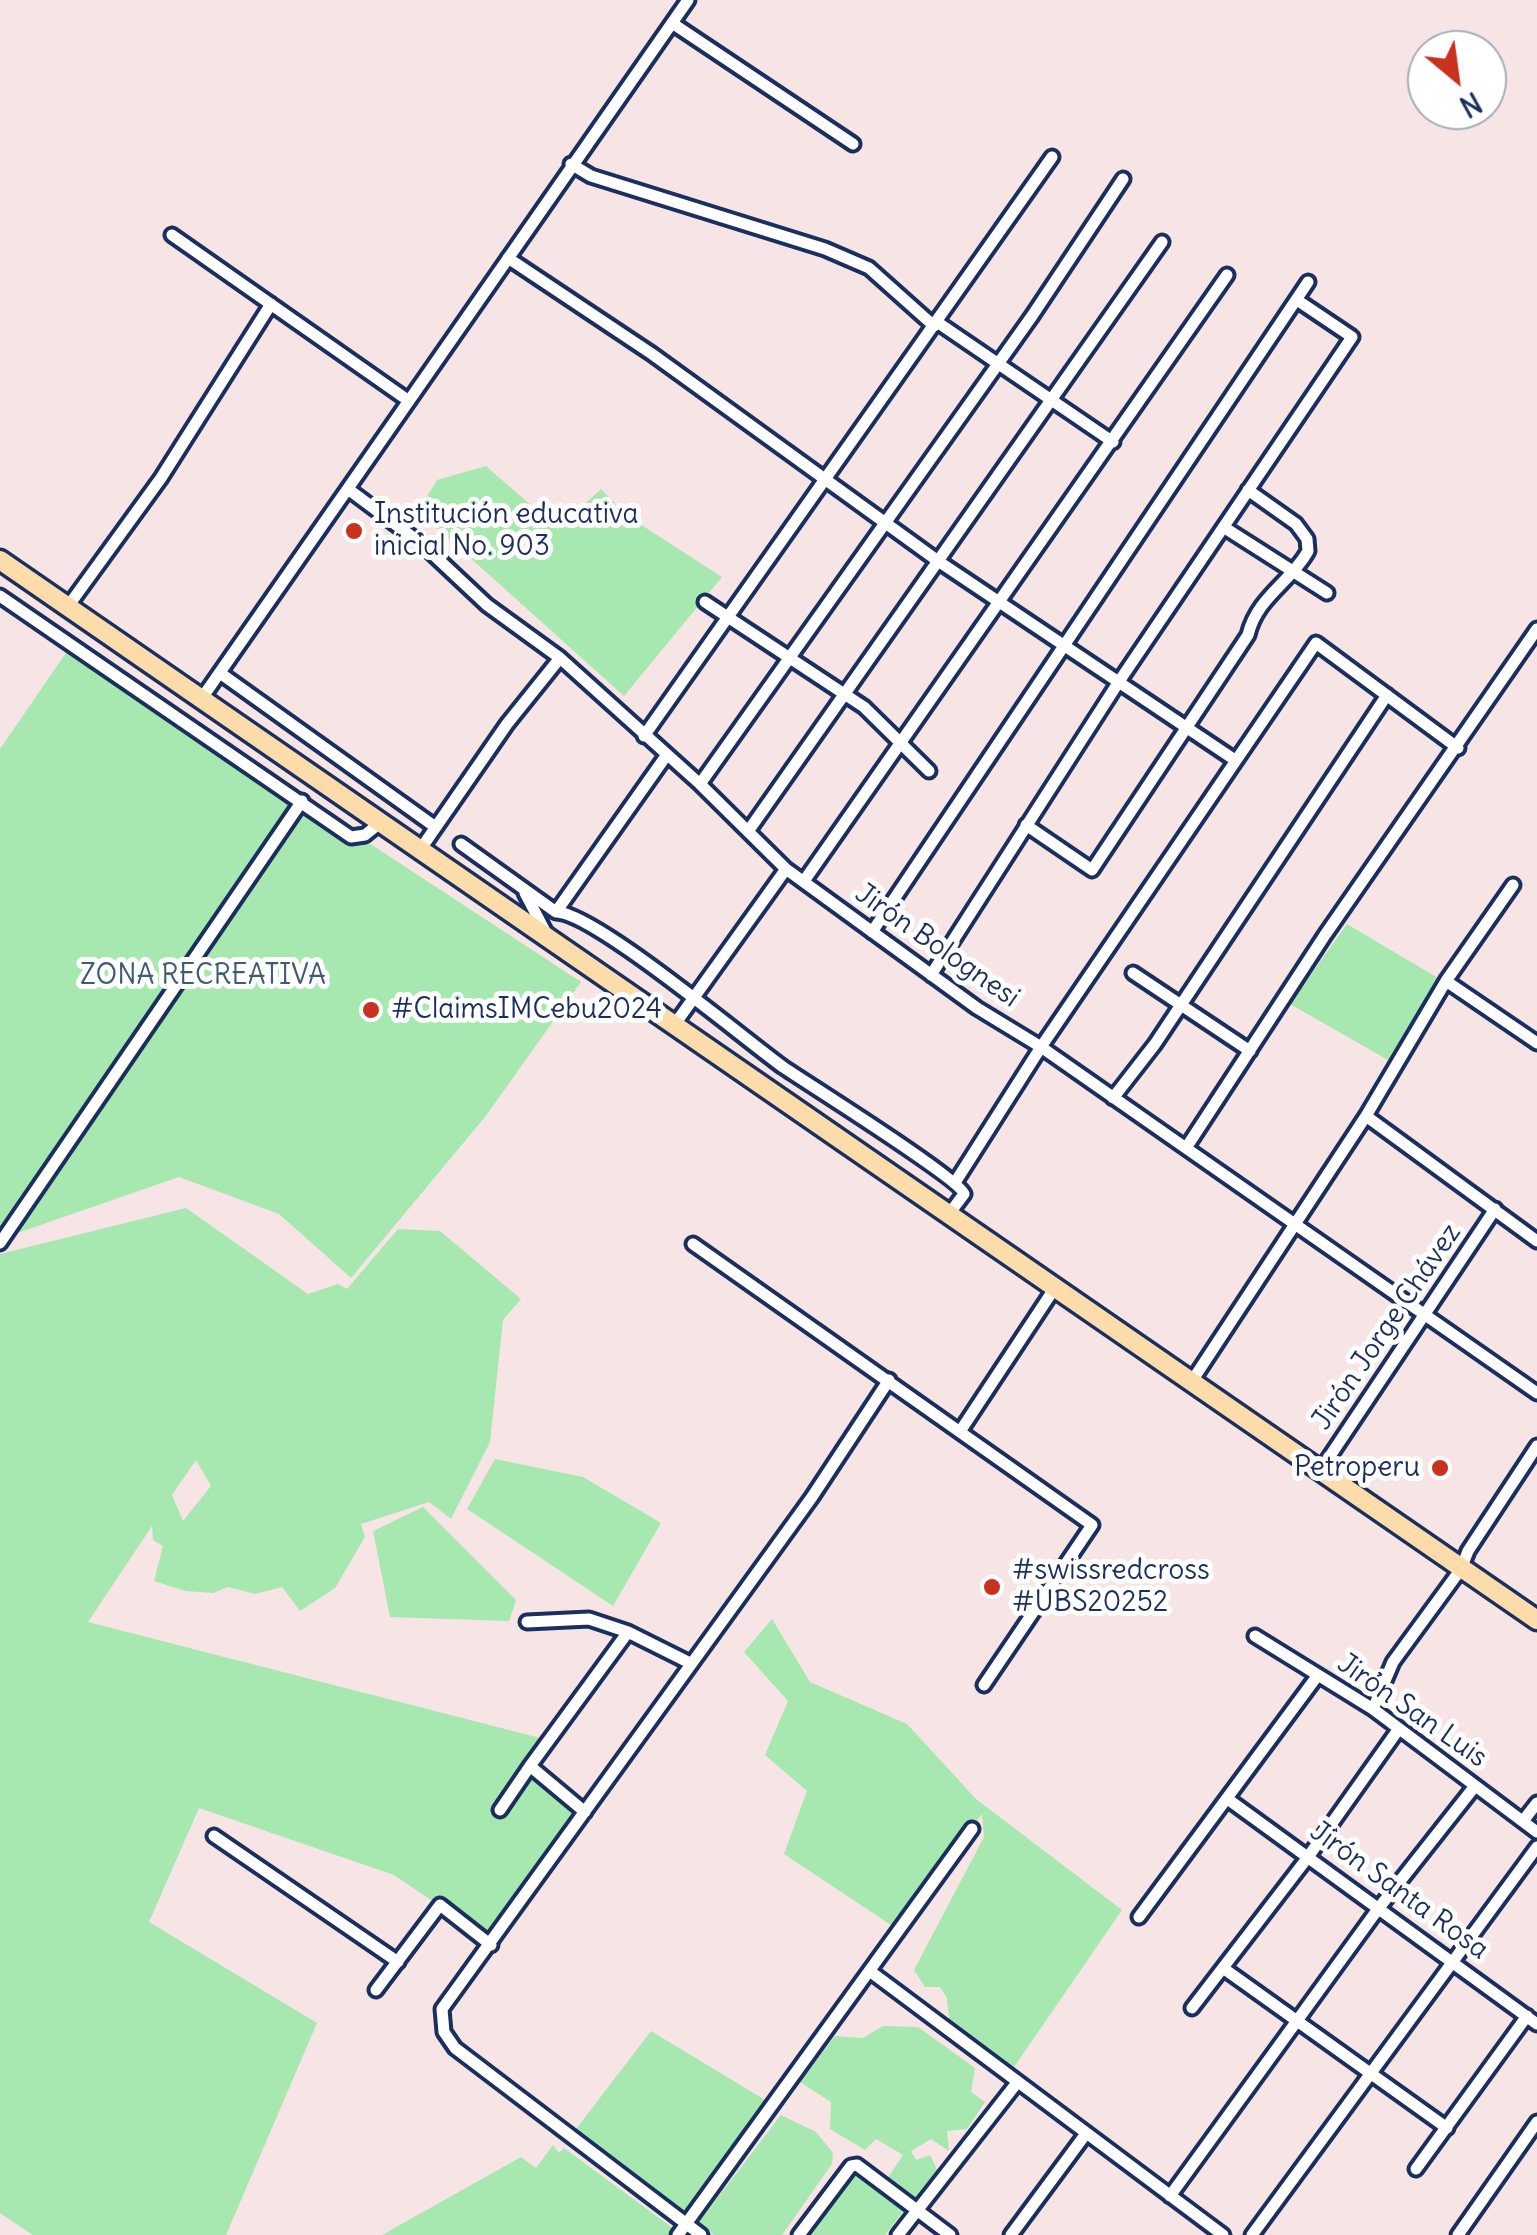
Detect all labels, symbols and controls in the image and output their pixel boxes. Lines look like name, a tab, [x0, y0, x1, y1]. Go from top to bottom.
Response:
north arrow	[1407, 30, 1507, 130]
text: N	[1453, 84, 1488, 125]
place label: Institución educativa inicial No. 903	[374, 498, 638, 564]
marker: Institución educativa inicial No. 903	[343, 520, 365, 542]
street label: Jirón Bolognesi	[848, 877, 1026, 1015]
park label: ZONA RECREATIVA	[80, 959, 326, 993]
place label: #ClaimsIMCebu2024	[391, 993, 662, 1027]
marker: #ClaimsIMCebu2024	[360, 999, 382, 1021]
street label: Jirón Jorge Chávez	[1306, 1217, 1468, 1437]
place label: Petroperu	[1294, 1451, 1420, 1485]
marker: Petroperu	[1429, 1457, 1451, 1479]
place label: #swissredcross #UBS20252	[1012, 1554, 1210, 1620]
marker: #swissredcross #UBS20252	[981, 1576, 1003, 1598]
street label: Jirón San Luis	[1331, 1647, 1493, 1775]
street label: Jirón Santa Rosa	[1303, 1815, 1495, 1967]

